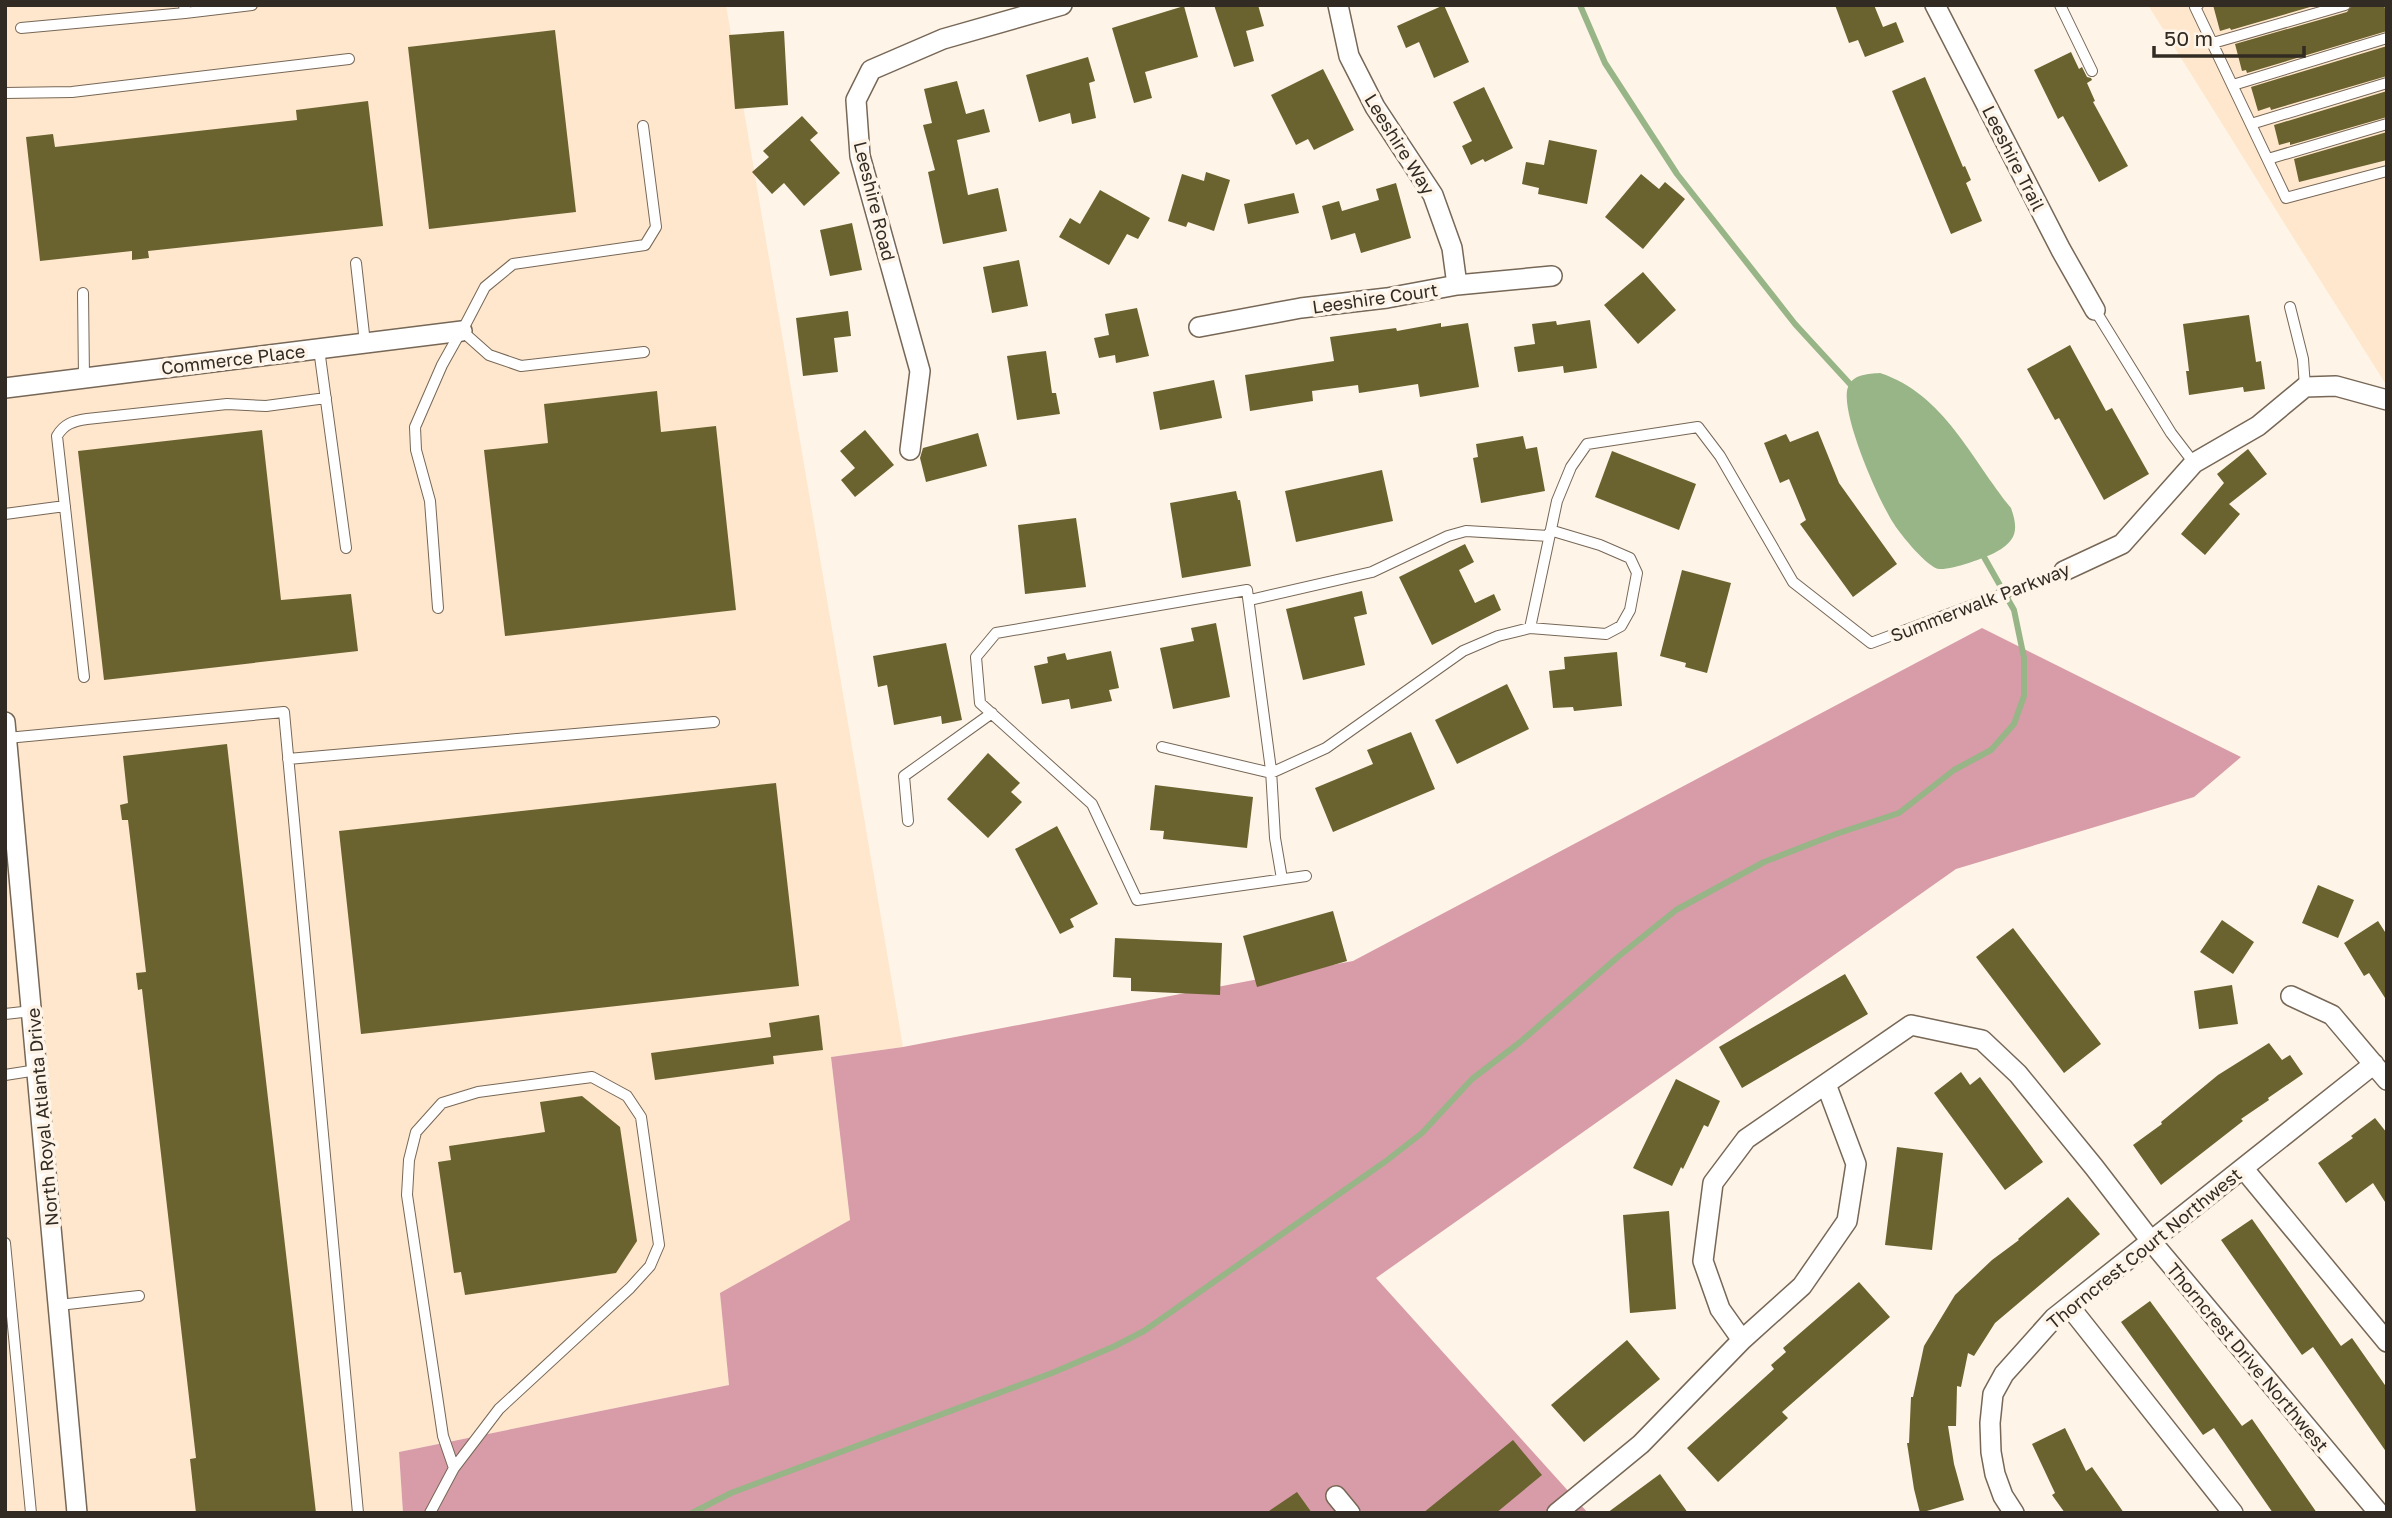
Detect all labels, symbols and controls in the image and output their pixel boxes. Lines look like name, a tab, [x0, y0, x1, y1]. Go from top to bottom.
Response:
scale bar	[2154, 14, 2304, 58]
text: 50 m	[2164, 25, 2213, 51]
street label: Leeshire Way	[1360, 90, 1440, 198]
street label: Leeshire Trail	[1978, 102, 2050, 215]
street label: Leeshire Road	[850, 139, 900, 263]
street label: Leeshire Court	[1311, 278, 1439, 318]
street label: Commerce Place	[160, 339, 306, 379]
street label: Summerwalk Parkway	[1887, 558, 2073, 646]
street label: North Royal Atlanta Drive	[22, 1007, 62, 1227]
street label: Thorncrest Court Northwest	[2042, 1163, 2246, 1333]
street label: Thorncrest Drive Northwest	[2162, 1258, 2334, 1456]

